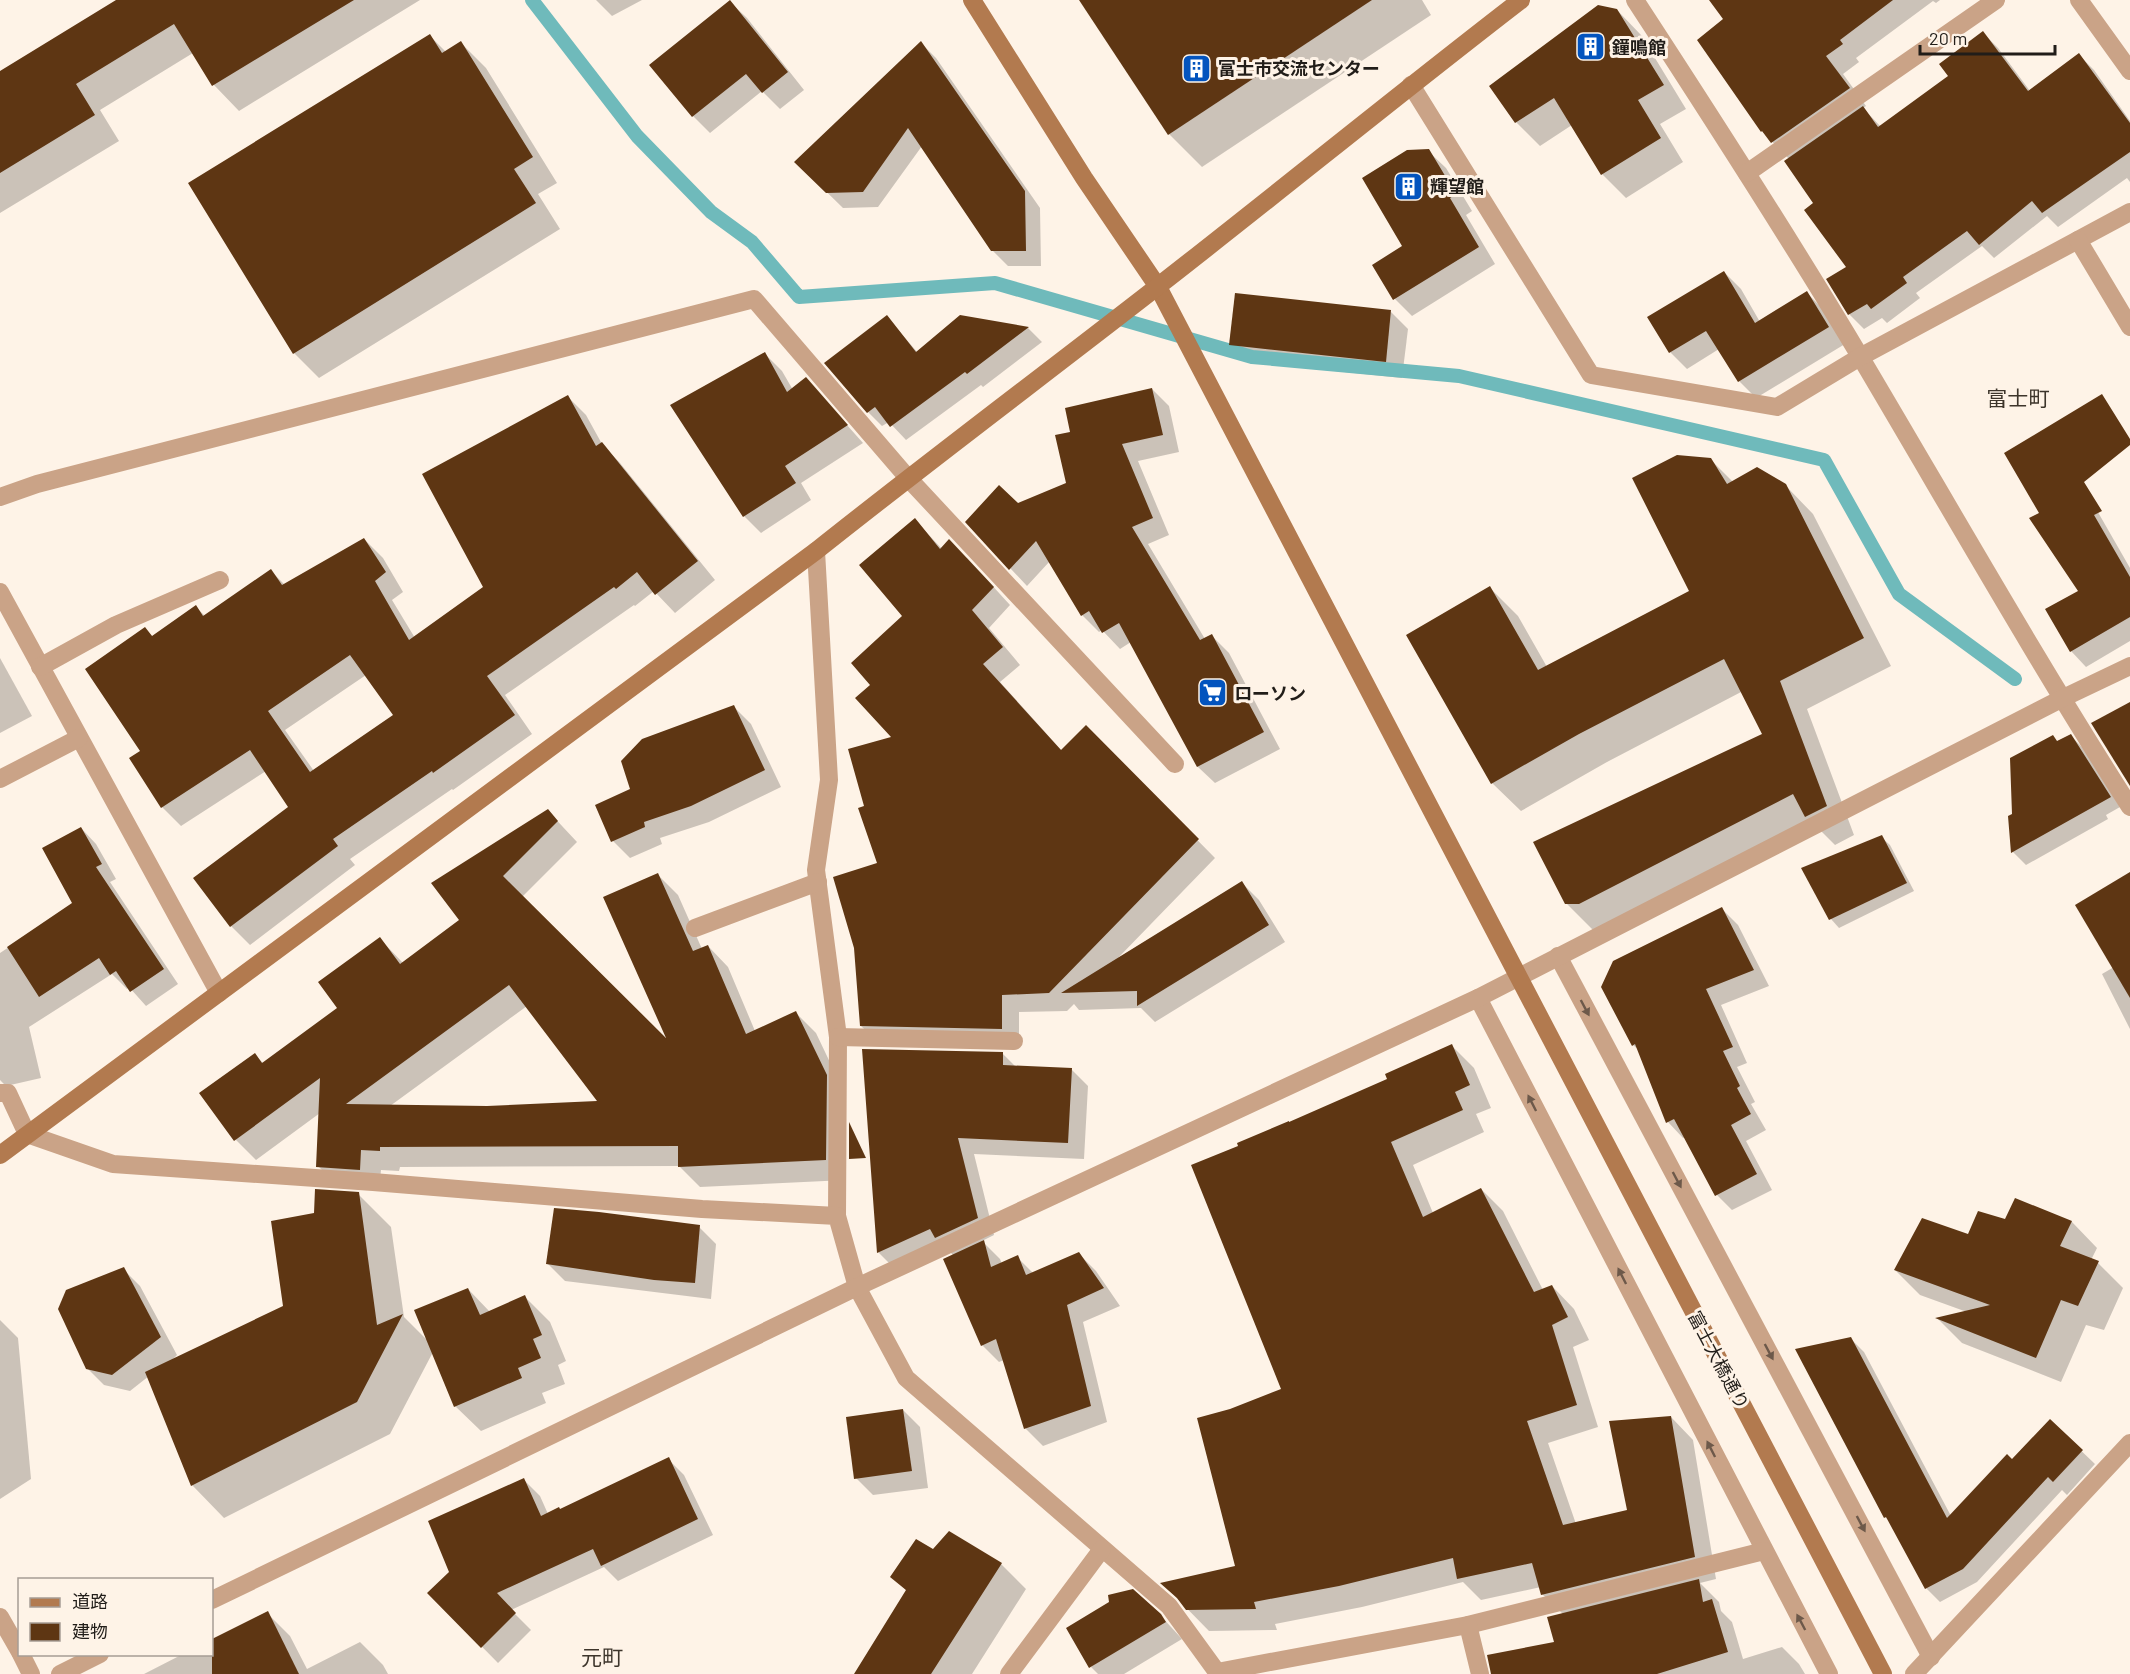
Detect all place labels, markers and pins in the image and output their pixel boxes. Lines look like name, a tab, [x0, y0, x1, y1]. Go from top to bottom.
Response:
building icon: 鐘鳴館	[1575, 31, 1607, 63]
place label: 鐘鳴館	[1611, 36, 1666, 58]
building icon: 富士市交流センター	[1181, 52, 1213, 84]
place label: 富士市交流センター	[1218, 57, 1380, 79]
building icon: 輝望館	[1393, 170, 1425, 202]
place label: 輝望館	[1430, 175, 1484, 197]
supermarket icon: ローソン	[1197, 677, 1229, 709]
place label: ローソン	[1234, 682, 1306, 704]

